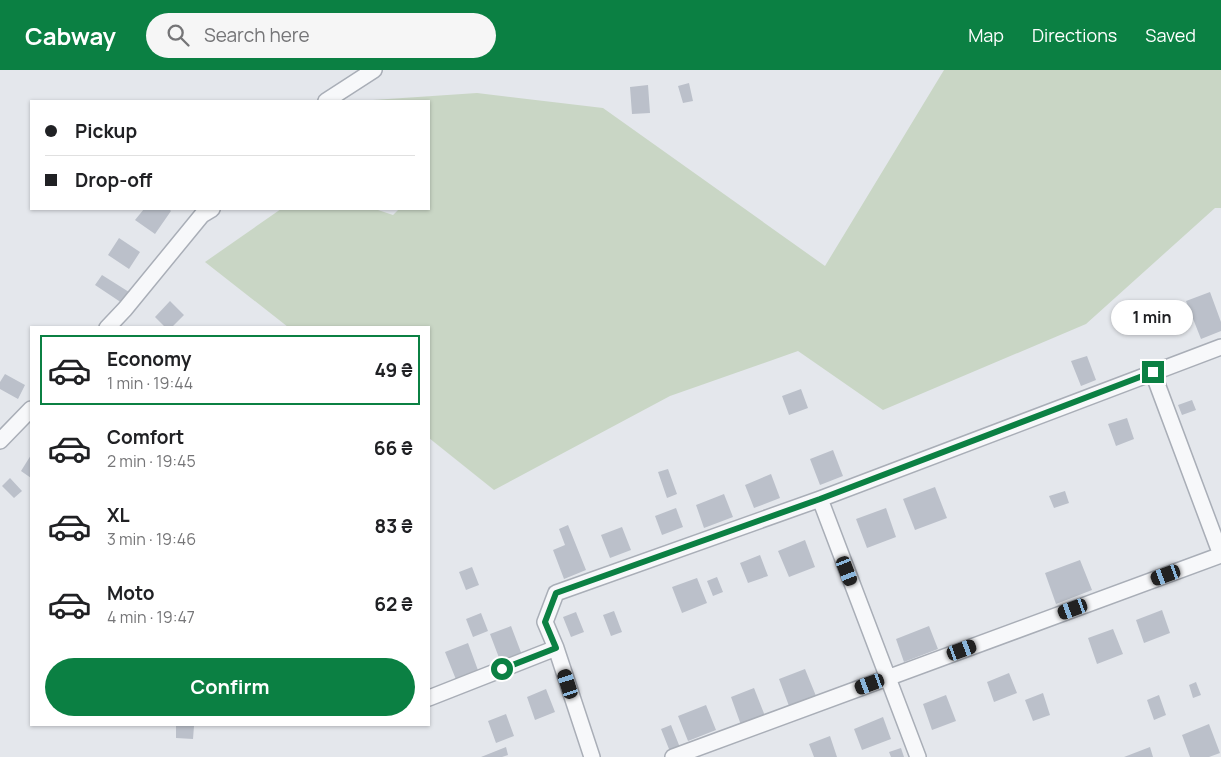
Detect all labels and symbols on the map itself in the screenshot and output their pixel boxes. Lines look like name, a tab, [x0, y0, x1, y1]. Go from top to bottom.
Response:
callout: 1 min	[1112, 300, 1194, 334]
route end	[1142, 361, 1164, 383]
car	[834, 554, 859, 588]
car	[1149, 563, 1182, 587]
car	[1056, 597, 1089, 621]
car	[945, 638, 978, 662]
route start	[491, 658, 513, 680]
car	[556, 667, 579, 701]
car	[853, 672, 886, 696]

